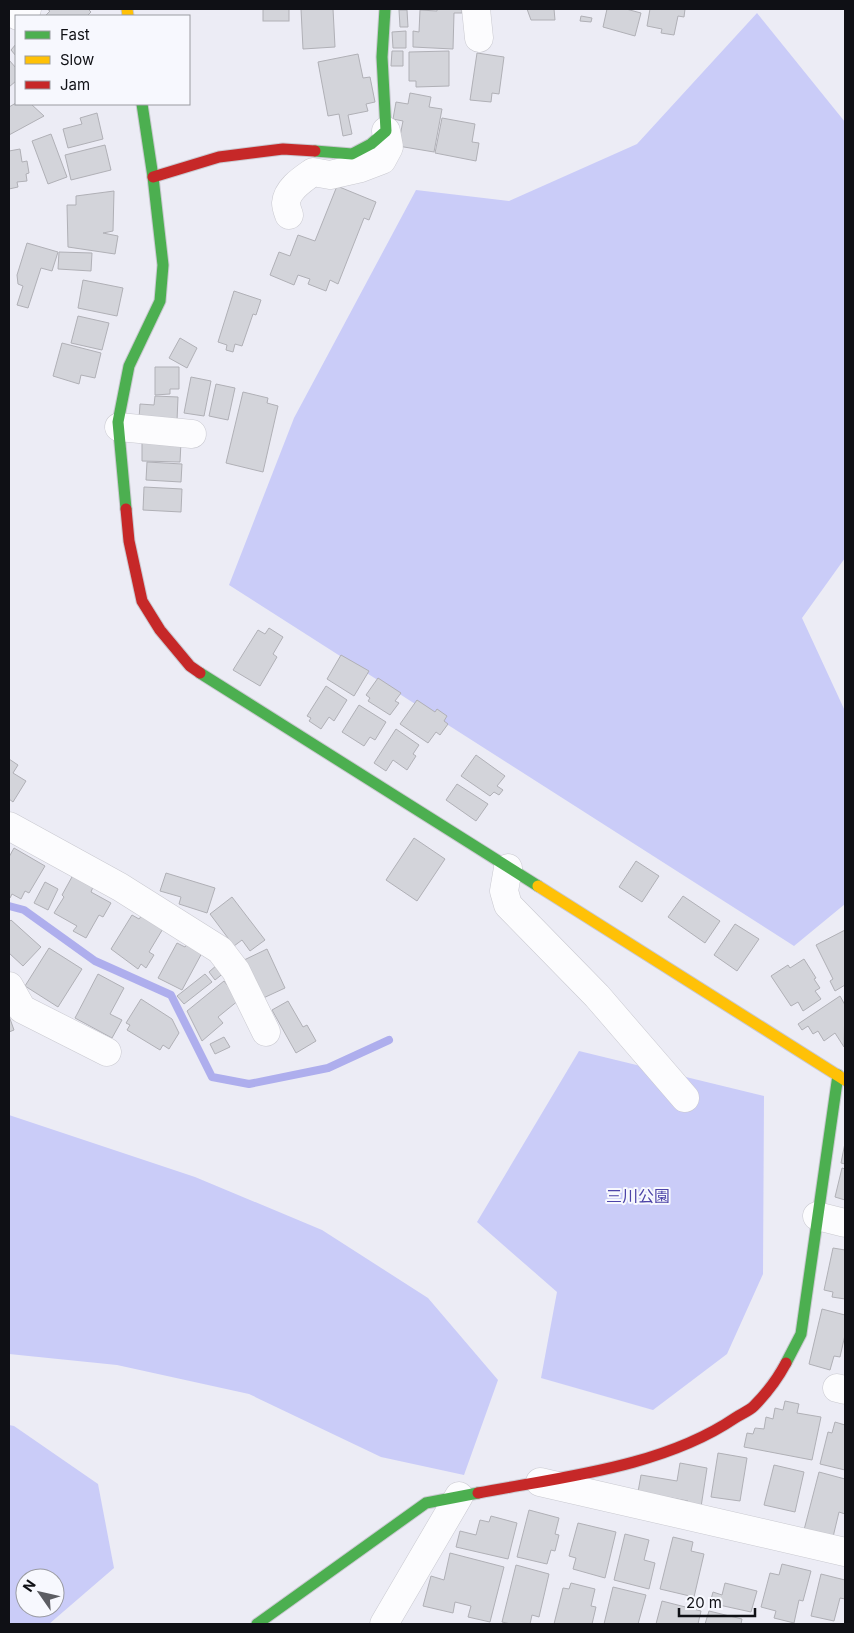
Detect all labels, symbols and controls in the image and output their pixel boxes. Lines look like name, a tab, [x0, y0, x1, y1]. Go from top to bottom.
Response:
legend	[15, 15, 190, 105]
text: Fast	[60, 25, 90, 44]
text: Slow	[60, 50, 94, 69]
text: Jam	[60, 75, 90, 94]
park label: 三川公園	[606, 1186, 670, 1206]
north arrow	[15, 1568, 65, 1618]
text: N	[19, 1576, 39, 1595]
scale bar	[679, 1586, 755, 1618]
text: 20 m	[686, 1593, 722, 1612]

